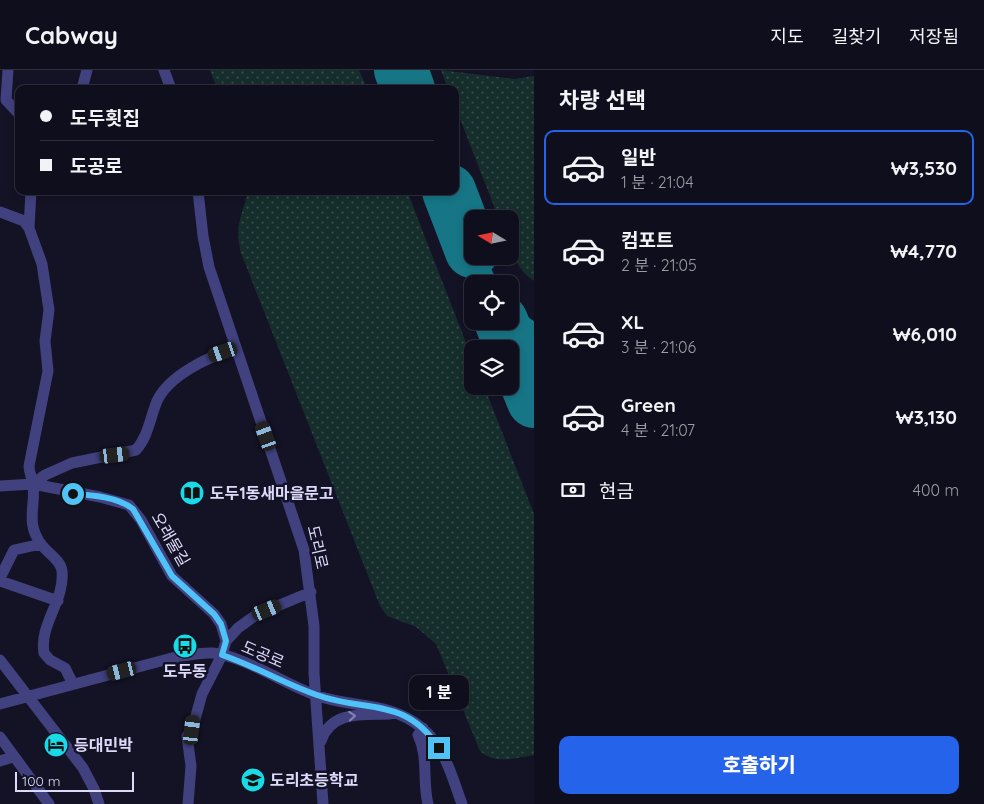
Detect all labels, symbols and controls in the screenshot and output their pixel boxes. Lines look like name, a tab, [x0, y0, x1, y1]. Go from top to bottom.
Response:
text: Cabway	[25, 20, 118, 50]
text: 지도	[771, 25, 804, 48]
text: 길찾기	[832, 25, 881, 48]
text: 저장됨	[909, 25, 959, 48]
text: 차량 선택	[559, 86, 646, 114]
text: 도두횟집	[70, 106, 140, 130]
icon: car	[561, 145, 606, 190]
text: 일반	[621, 145, 656, 169]
text: 도공로	[70, 154, 122, 178]
text: ₩3,530	[891, 156, 957, 180]
text: 1 분 · 21:04	[621, 172, 694, 192]
north arrow	[464, 210, 519, 265]
map controls	[464, 210, 519, 395]
icon: car	[561, 228, 606, 273]
text: 컴포트	[621, 228, 673, 252]
text: ₩4,770	[890, 239, 957, 263]
text: 2 분 · 21:05	[621, 255, 697, 275]
button: locate	[464, 275, 519, 330]
text: XL	[621, 310, 644, 334]
icon: car	[561, 311, 606, 356]
text: ₩6,010	[893, 322, 957, 346]
text: 3 분 · 21:06	[621, 337, 696, 357]
car	[206, 340, 239, 364]
button: layers	[464, 340, 519, 395]
text: Green	[621, 393, 676, 417]
icon: car	[561, 394, 606, 439]
text: ₩3,130	[896, 405, 957, 429]
car	[253, 419, 278, 453]
text: 4 분 · 21:07	[621, 420, 695, 440]
car	[99, 446, 130, 464]
icon: cash	[559, 476, 587, 504]
text: 현금	[599, 479, 634, 503]
library icon: 도두1동새마을문고	[179, 480, 205, 506]
text: 400 m	[913, 480, 959, 500]
route start	[62, 483, 84, 505]
place label: 도두1동새마을문고	[210, 483, 334, 503]
street label: 오래물길	[148, 508, 194, 570]
street label: 도리로	[303, 523, 333, 571]
car	[250, 597, 283, 623]
bus stop icon: 도두동	[172, 633, 198, 659]
street label: 도공로	[239, 636, 287, 672]
car	[105, 660, 138, 682]
place label: 도두동	[163, 661, 207, 681]
callout: 1 분	[409, 676, 469, 710]
text: 1 분	[426, 682, 452, 702]
one-way arrow	[349, 711, 357, 722]
car	[182, 714, 201, 746]
hotel icon: 등대민박	[43, 732, 69, 758]
place label: 등대민박	[74, 735, 133, 755]
button: 호출하기	[559, 736, 959, 794]
route end	[428, 737, 450, 759]
school or university icon: 도리초등학교	[240, 767, 266, 793]
scale bar	[15, 769, 134, 792]
place label: 도리초등학교	[270, 770, 359, 790]
text: 100 m	[22, 772, 60, 790]

